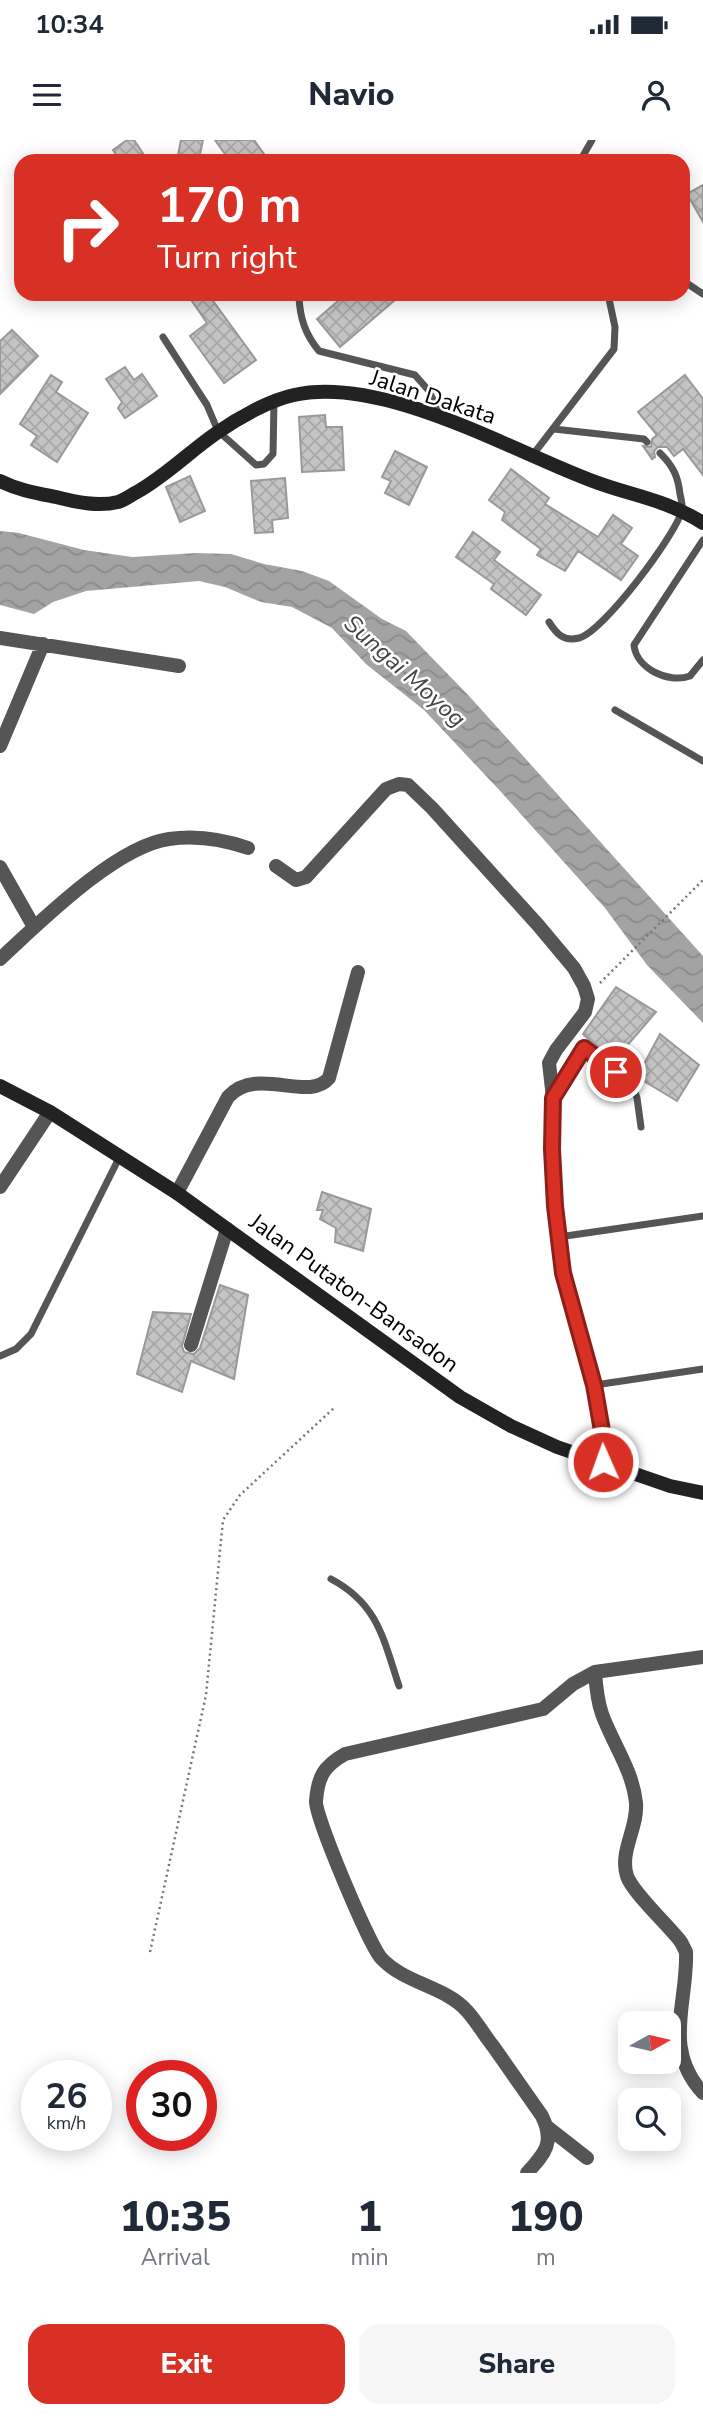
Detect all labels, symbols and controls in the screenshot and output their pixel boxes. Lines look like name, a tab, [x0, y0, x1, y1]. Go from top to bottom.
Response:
text: 10:34	[35, 7, 104, 42]
text: Navio	[308, 73, 395, 116]
icon: menu	[28, 76, 66, 114]
icon: person	[637, 76, 675, 114]
text: 170 m	[157, 172, 301, 239]
icon: right	[42, 182, 133, 273]
text: Turn right	[157, 236, 297, 279]
street label: Jalan Dakata	[365, 362, 500, 432]
water label: Sungai Moyog	[337, 608, 473, 734]
pin	[586, 1042, 646, 1102]
icon: arrive	[597, 1053, 635, 1091]
street label: Jalan Putaton-Bansadon	[242, 1206, 465, 1380]
position arrow	[566, 1425, 640, 1499]
north arrow	[618, 2011, 681, 2074]
map controls	[618, 2011, 681, 2151]
speed limit sign: 30	[126, 2060, 217, 2151]
text: 26	[45, 2073, 88, 2120]
button: search	[618, 2088, 681, 2151]
text: km/h	[47, 2111, 86, 2135]
text: 10:35	[119, 2189, 231, 2246]
text: 1	[357, 2189, 382, 2246]
text: 190	[508, 2189, 584, 2246]
text: Arrival	[141, 2242, 210, 2273]
text: min	[351, 2242, 389, 2273]
text: m	[536, 2242, 556, 2273]
button: Exit	[28, 2324, 345, 2404]
button: Share	[359, 2324, 675, 2404]

